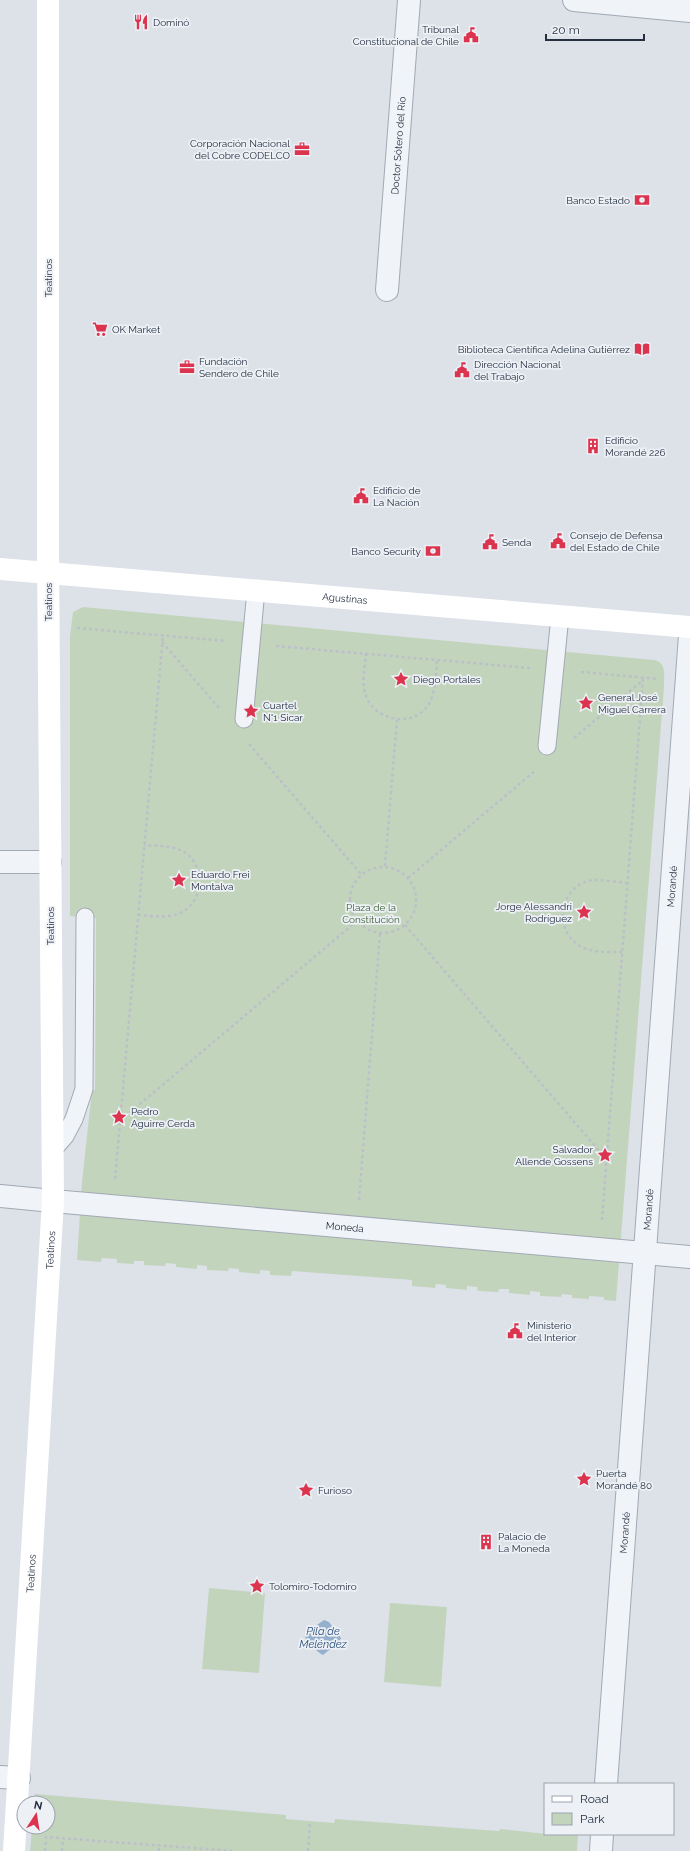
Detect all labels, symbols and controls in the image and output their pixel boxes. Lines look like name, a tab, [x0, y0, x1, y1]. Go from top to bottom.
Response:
restaurant icon: Dominó	[132, 13, 150, 31]
scale bar	[546, 16, 644, 42]
place label: Dominó	[153, 17, 189, 28]
text: 20 m	[552, 23, 580, 37]
place label: Tribunal Constitucional de Chile	[353, 24, 459, 47]
public building icon: Tribunal Constitucional de Chile	[462, 26, 480, 44]
street label: Doctor Sótero del Río	[389, 96, 408, 195]
place label: Corporación Nacional del Cobre CODELCO	[190, 138, 290, 161]
office icon: Corporación Nacional del Cobre CODELCO	[293, 140, 311, 158]
bank icon: Banco Estado	[633, 191, 651, 209]
place label: Banco Estado	[566, 195, 630, 206]
street label: Teatinos	[43, 259, 54, 297]
supermarket icon: OK Market	[91, 320, 109, 338]
place label: OK Market	[112, 324, 161, 335]
library icon: Biblioteca Científica Adelina Gutiérrez	[633, 340, 651, 358]
place label: Biblioteca Científica Adelina Gutiérrez	[458, 344, 630, 355]
place label: Fundación Sendero de Chile	[199, 356, 279, 379]
office icon: Fundación Sendero de Chile	[178, 358, 196, 376]
place label: Dirección Nacional del Trabajo	[474, 359, 561, 382]
public building icon: Dirección Nacional del Trabajo	[453, 361, 471, 379]
place label: Edificio Morandé 226	[605, 435, 666, 458]
building icon: Edificio Morandé 226	[584, 437, 602, 455]
place label: Edificio de La Nación	[373, 485, 421, 508]
public building icon: Edificio de La Nación	[352, 487, 370, 505]
place label: Consejo de Defensa del Estado de Chile	[570, 530, 663, 553]
public building icon: Consejo de Defensa del Estado de Chile	[549, 532, 567, 550]
public building icon: Senda	[481, 533, 499, 551]
place label: Senda	[502, 537, 531, 548]
bank icon: Banco Security	[424, 542, 442, 560]
place label: Banco Security	[351, 546, 422, 557]
street label: Teatinos	[43, 583, 54, 621]
street label: Agustinas	[322, 591, 368, 606]
place icon: Diego Portales	[392, 670, 410, 688]
place label: Diego Portales	[413, 674, 481, 685]
place label: General José Miguel Carrera	[598, 692, 666, 715]
place icon: General José Miguel Carrera	[577, 694, 595, 712]
place label: Cuartel N°1 Sicar	[263, 700, 303, 723]
place icon: Cuartel N°1 Sicar	[242, 702, 260, 720]
street label: Morandé	[665, 865, 679, 908]
place label: Eduardo Frei Montalva	[191, 869, 250, 892]
place icon: Eduardo Frei Montalva	[170, 871, 188, 889]
place label: Jorge Alessandri Rodríguez	[495, 901, 572, 924]
park label: Plaza de la Constitución	[342, 902, 400, 925]
place icon: Jorge Alessandri Rodríguez	[575, 903, 593, 921]
street label: Teatinos	[45, 907, 56, 945]
place label: Pedro Aguirre Cerda	[131, 1106, 195, 1129]
place icon: Pedro Aguirre Cerda	[110, 1108, 128, 1126]
place label: Salvador Allende Gossens	[515, 1144, 593, 1167]
place icon: Salvador Allende Gossens	[596, 1146, 614, 1164]
street label: Morandé	[641, 1188, 656, 1231]
street label: Moneda	[325, 1220, 364, 1234]
street label: Teatinos	[44, 1230, 57, 1270]
place label: Ministerio del Interior	[527, 1320, 577, 1343]
public building icon: Ministerio del Interior	[506, 1322, 524, 1340]
place label: Puerta Morandé 80	[596, 1468, 652, 1491]
place icon: Puerta Morandé 80	[575, 1470, 593, 1488]
place icon: Furioso	[297, 1481, 315, 1499]
place label: Furioso	[318, 1485, 352, 1496]
street label: Morandé	[618, 1511, 632, 1554]
place label: Palacio de La Moneda	[498, 1531, 550, 1554]
building icon: Palacio de La Moneda	[477, 1533, 495, 1551]
street label: Teatinos	[25, 1554, 38, 1593]
place icon: Tolomiro-Todomiro	[248, 1577, 266, 1595]
place label: Tolomiro-Todomiro	[269, 1581, 357, 1592]
water label: Pila de Meléndez	[299, 1625, 348, 1651]
legend	[544, 1783, 674, 1835]
text: Road	[580, 1792, 609, 1806]
north arrow	[16, 1795, 56, 1835]
text: N	[33, 1798, 43, 1813]
text: Park	[580, 1812, 605, 1826]

